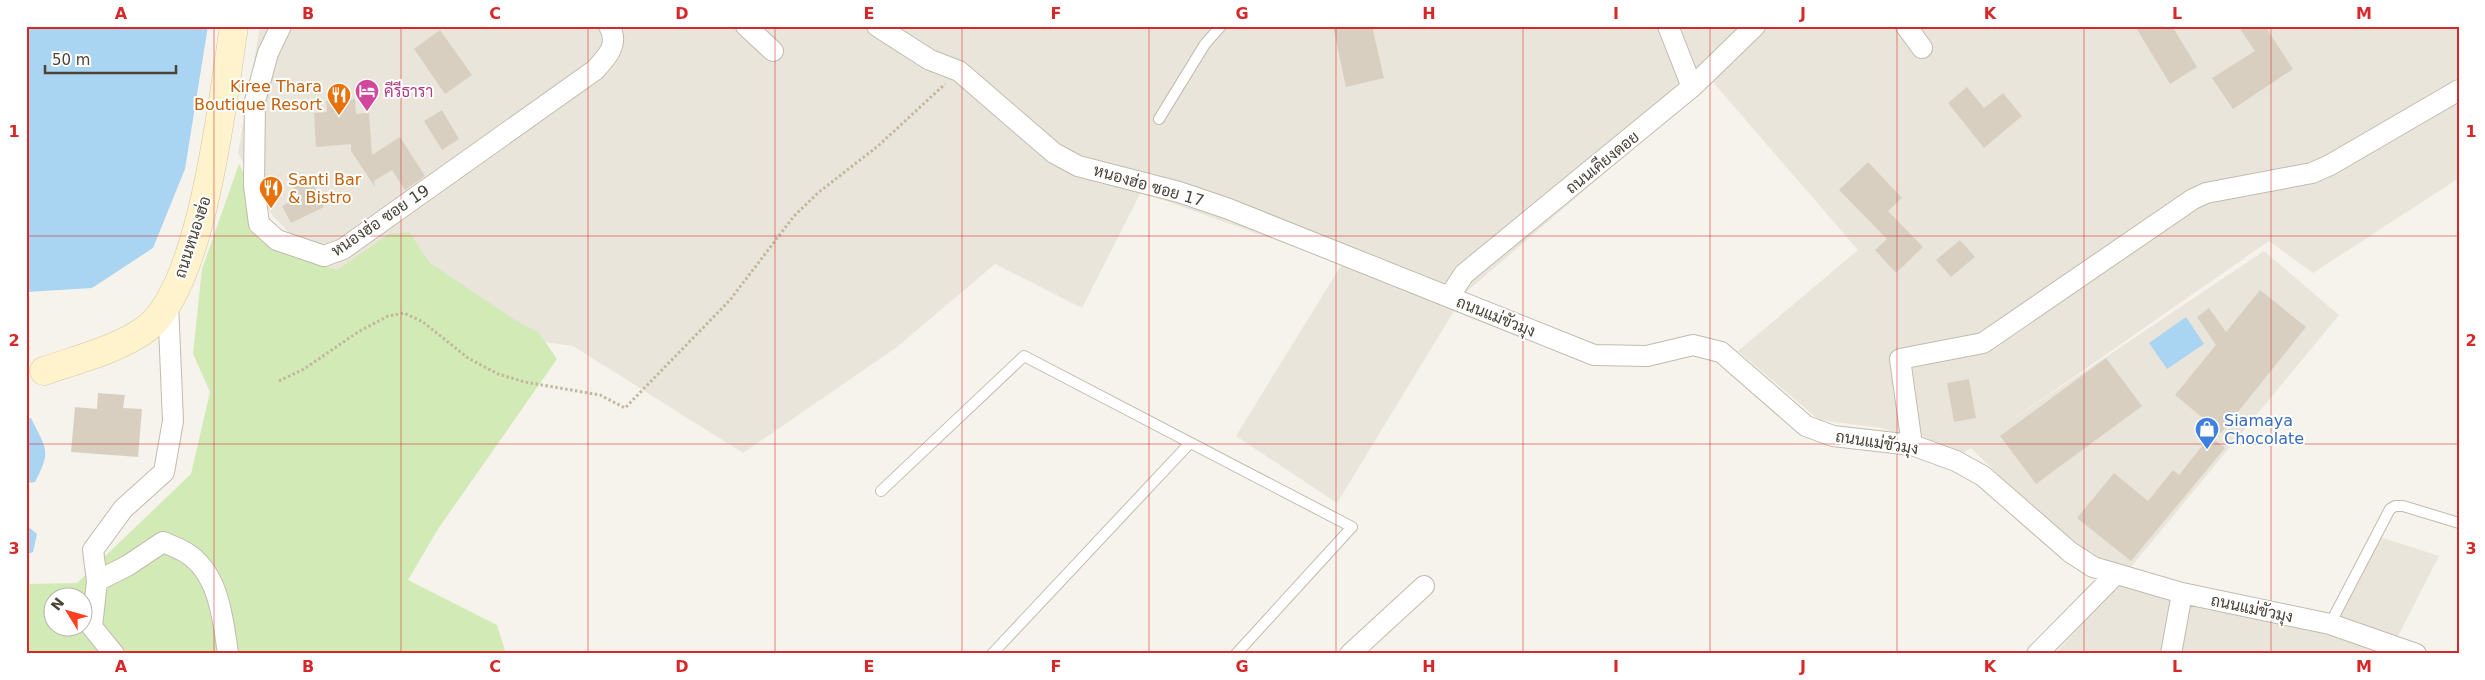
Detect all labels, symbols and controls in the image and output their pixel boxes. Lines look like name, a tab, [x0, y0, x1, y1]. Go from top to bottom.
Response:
text: A	[115, 4, 128, 23]
text: B	[302, 4, 314, 23]
text: C	[489, 4, 501, 23]
text: D	[675, 4, 689, 23]
text: E	[864, 4, 874, 23]
text: F	[1051, 4, 1061, 23]
text: G	[1235, 4, 1249, 23]
text: H	[1422, 4, 1436, 23]
text: I	[1613, 4, 1619, 23]
text: J	[1799, 4, 1806, 23]
text: K	[1984, 4, 1997, 23]
text: L	[2172, 4, 2182, 23]
text: M	[2356, 4, 2372, 23]
scale bar	[45, 42, 176, 74]
text: 50 m	[52, 51, 90, 69]
place label: Kiree Thara Boutique Resort	[194, 77, 322, 114]
hotel icon: คีรีธารา	[354, 78, 380, 112]
place label: คีรีธารา	[384, 80, 433, 101]
restaurant icon: Kiree Thara Boutique Resort	[326, 82, 352, 116]
text: 1	[8, 122, 20, 141]
text: 1	[2465, 122, 2477, 141]
street label: ถนนเคียงดอย	[1561, 126, 1643, 198]
street label: หนองฮ่อ ซอย 17	[1091, 160, 1207, 210]
place label: Santi Bar & Bistro	[288, 170, 362, 207]
restaurant icon: Santi Bar & Bistro	[258, 175, 284, 209]
street label: หนองฮ่อ ซอย 19	[327, 180, 433, 260]
street label: ถนนหนองฮ่อ	[169, 193, 215, 281]
street label: ถนนแม่ขัวมุง	[1453, 291, 1538, 343]
text: 2	[8, 331, 20, 350]
text: 2	[2465, 331, 2477, 350]
place label: Siamaya Chocolate	[2224, 411, 2304, 448]
shop icon: Siamaya Chocolate	[2194, 416, 2220, 450]
street label: ถนนแม่ขัวมุง	[1834, 426, 1920, 460]
text: 3	[8, 539, 20, 558]
text: 3	[2465, 539, 2477, 558]
north arrow	[42, 588, 92, 638]
street label: ถนนแม่ขัวมุง	[2209, 590, 2295, 628]
text: N	[48, 595, 68, 614]
text: A	[115, 657, 128, 676]
text: B	[302, 657, 314, 676]
text: C	[489, 657, 501, 676]
text: D	[675, 657, 689, 676]
text: E	[864, 657, 874, 676]
text: F	[1051, 657, 1061, 676]
text: G	[1235, 657, 1249, 676]
text: H	[1422, 657, 1436, 676]
text: I	[1613, 657, 1619, 676]
text: J	[1799, 657, 1806, 676]
text: K	[1984, 657, 1997, 676]
text: L	[2172, 657, 2182, 676]
text: M	[2356, 657, 2372, 676]

